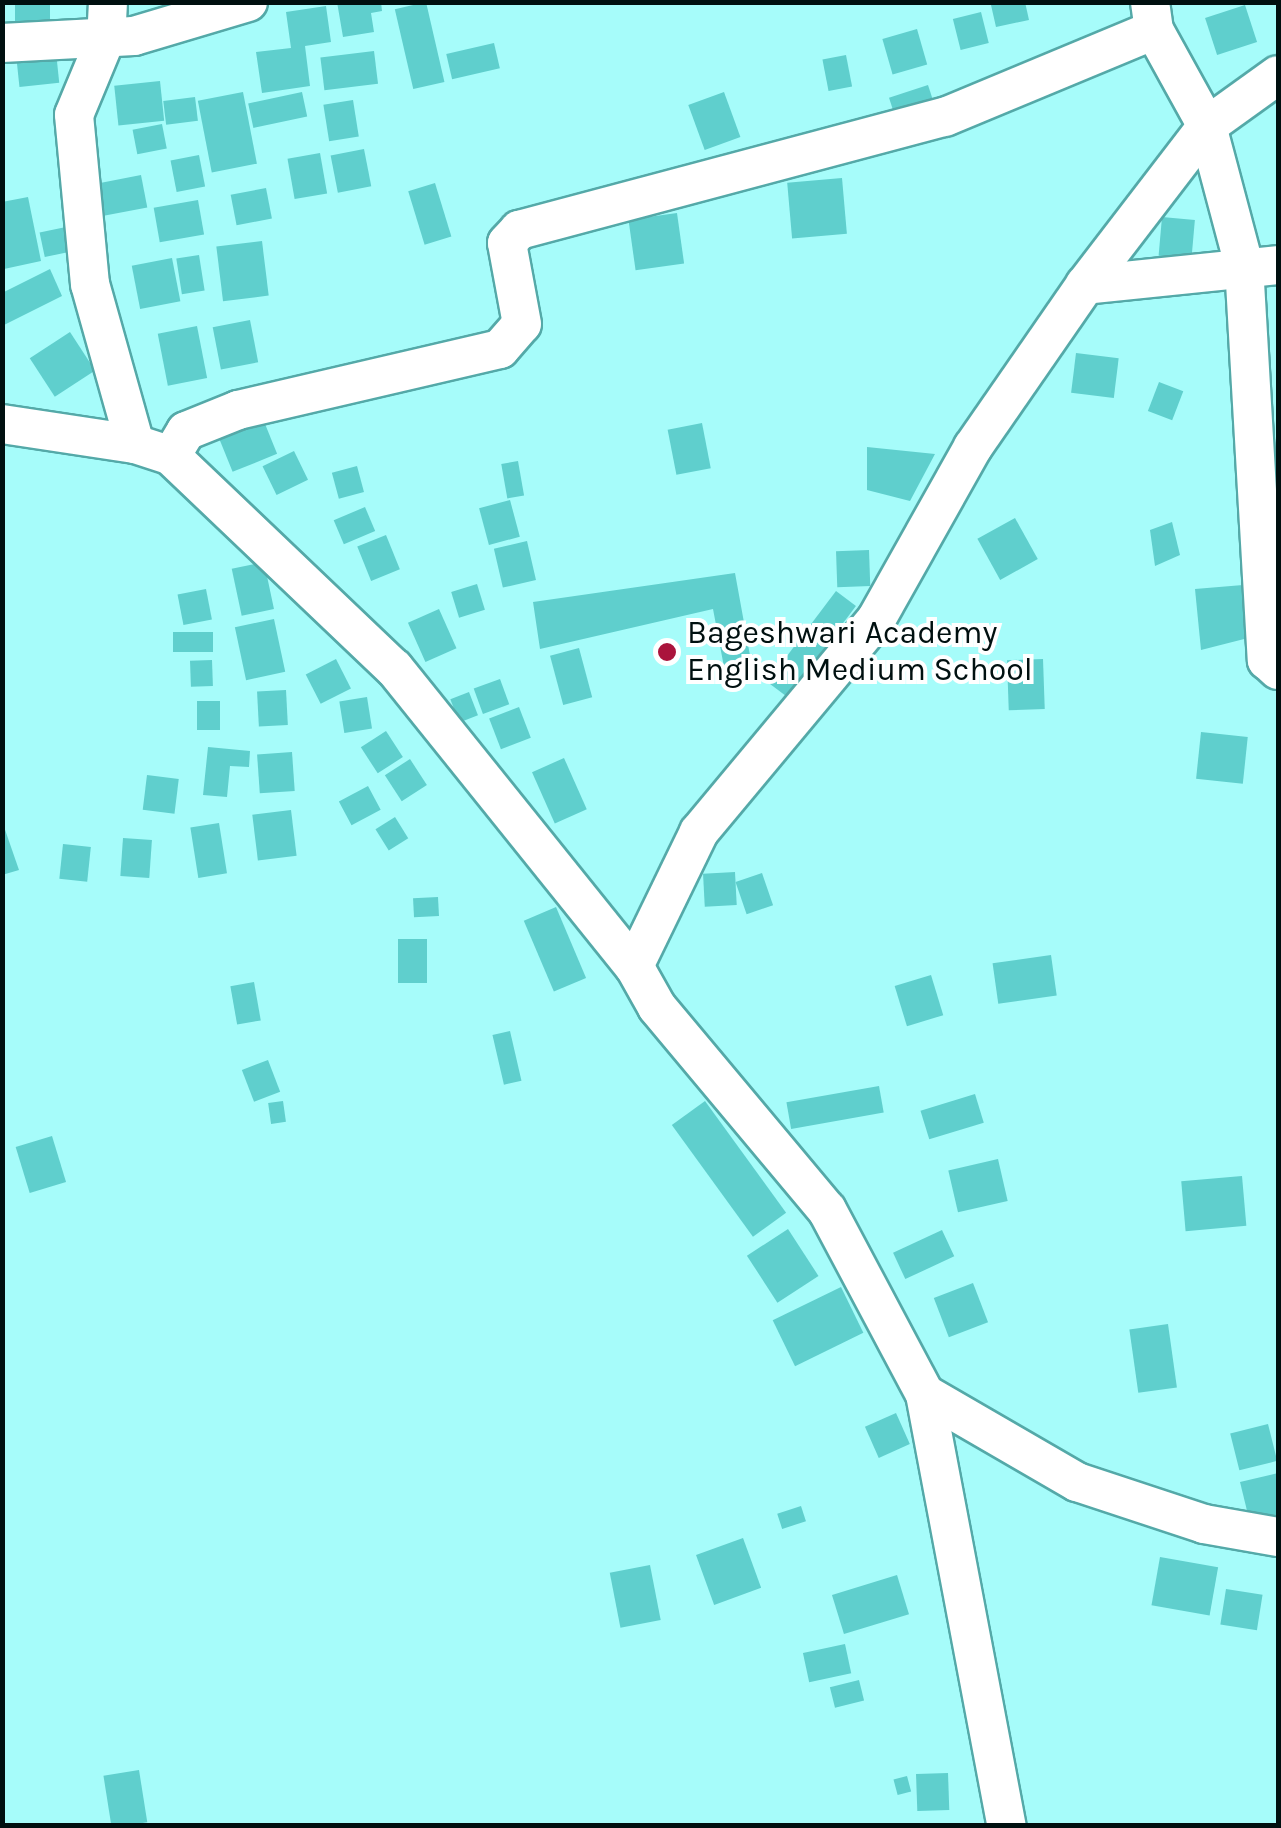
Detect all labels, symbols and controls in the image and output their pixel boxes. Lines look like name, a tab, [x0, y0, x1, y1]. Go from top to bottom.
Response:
place label: Bageshwari Academy English Medium School	[687, 615, 1033, 690]
marker: Bageshwari Academy English Medium School	[656, 641, 678, 663]

